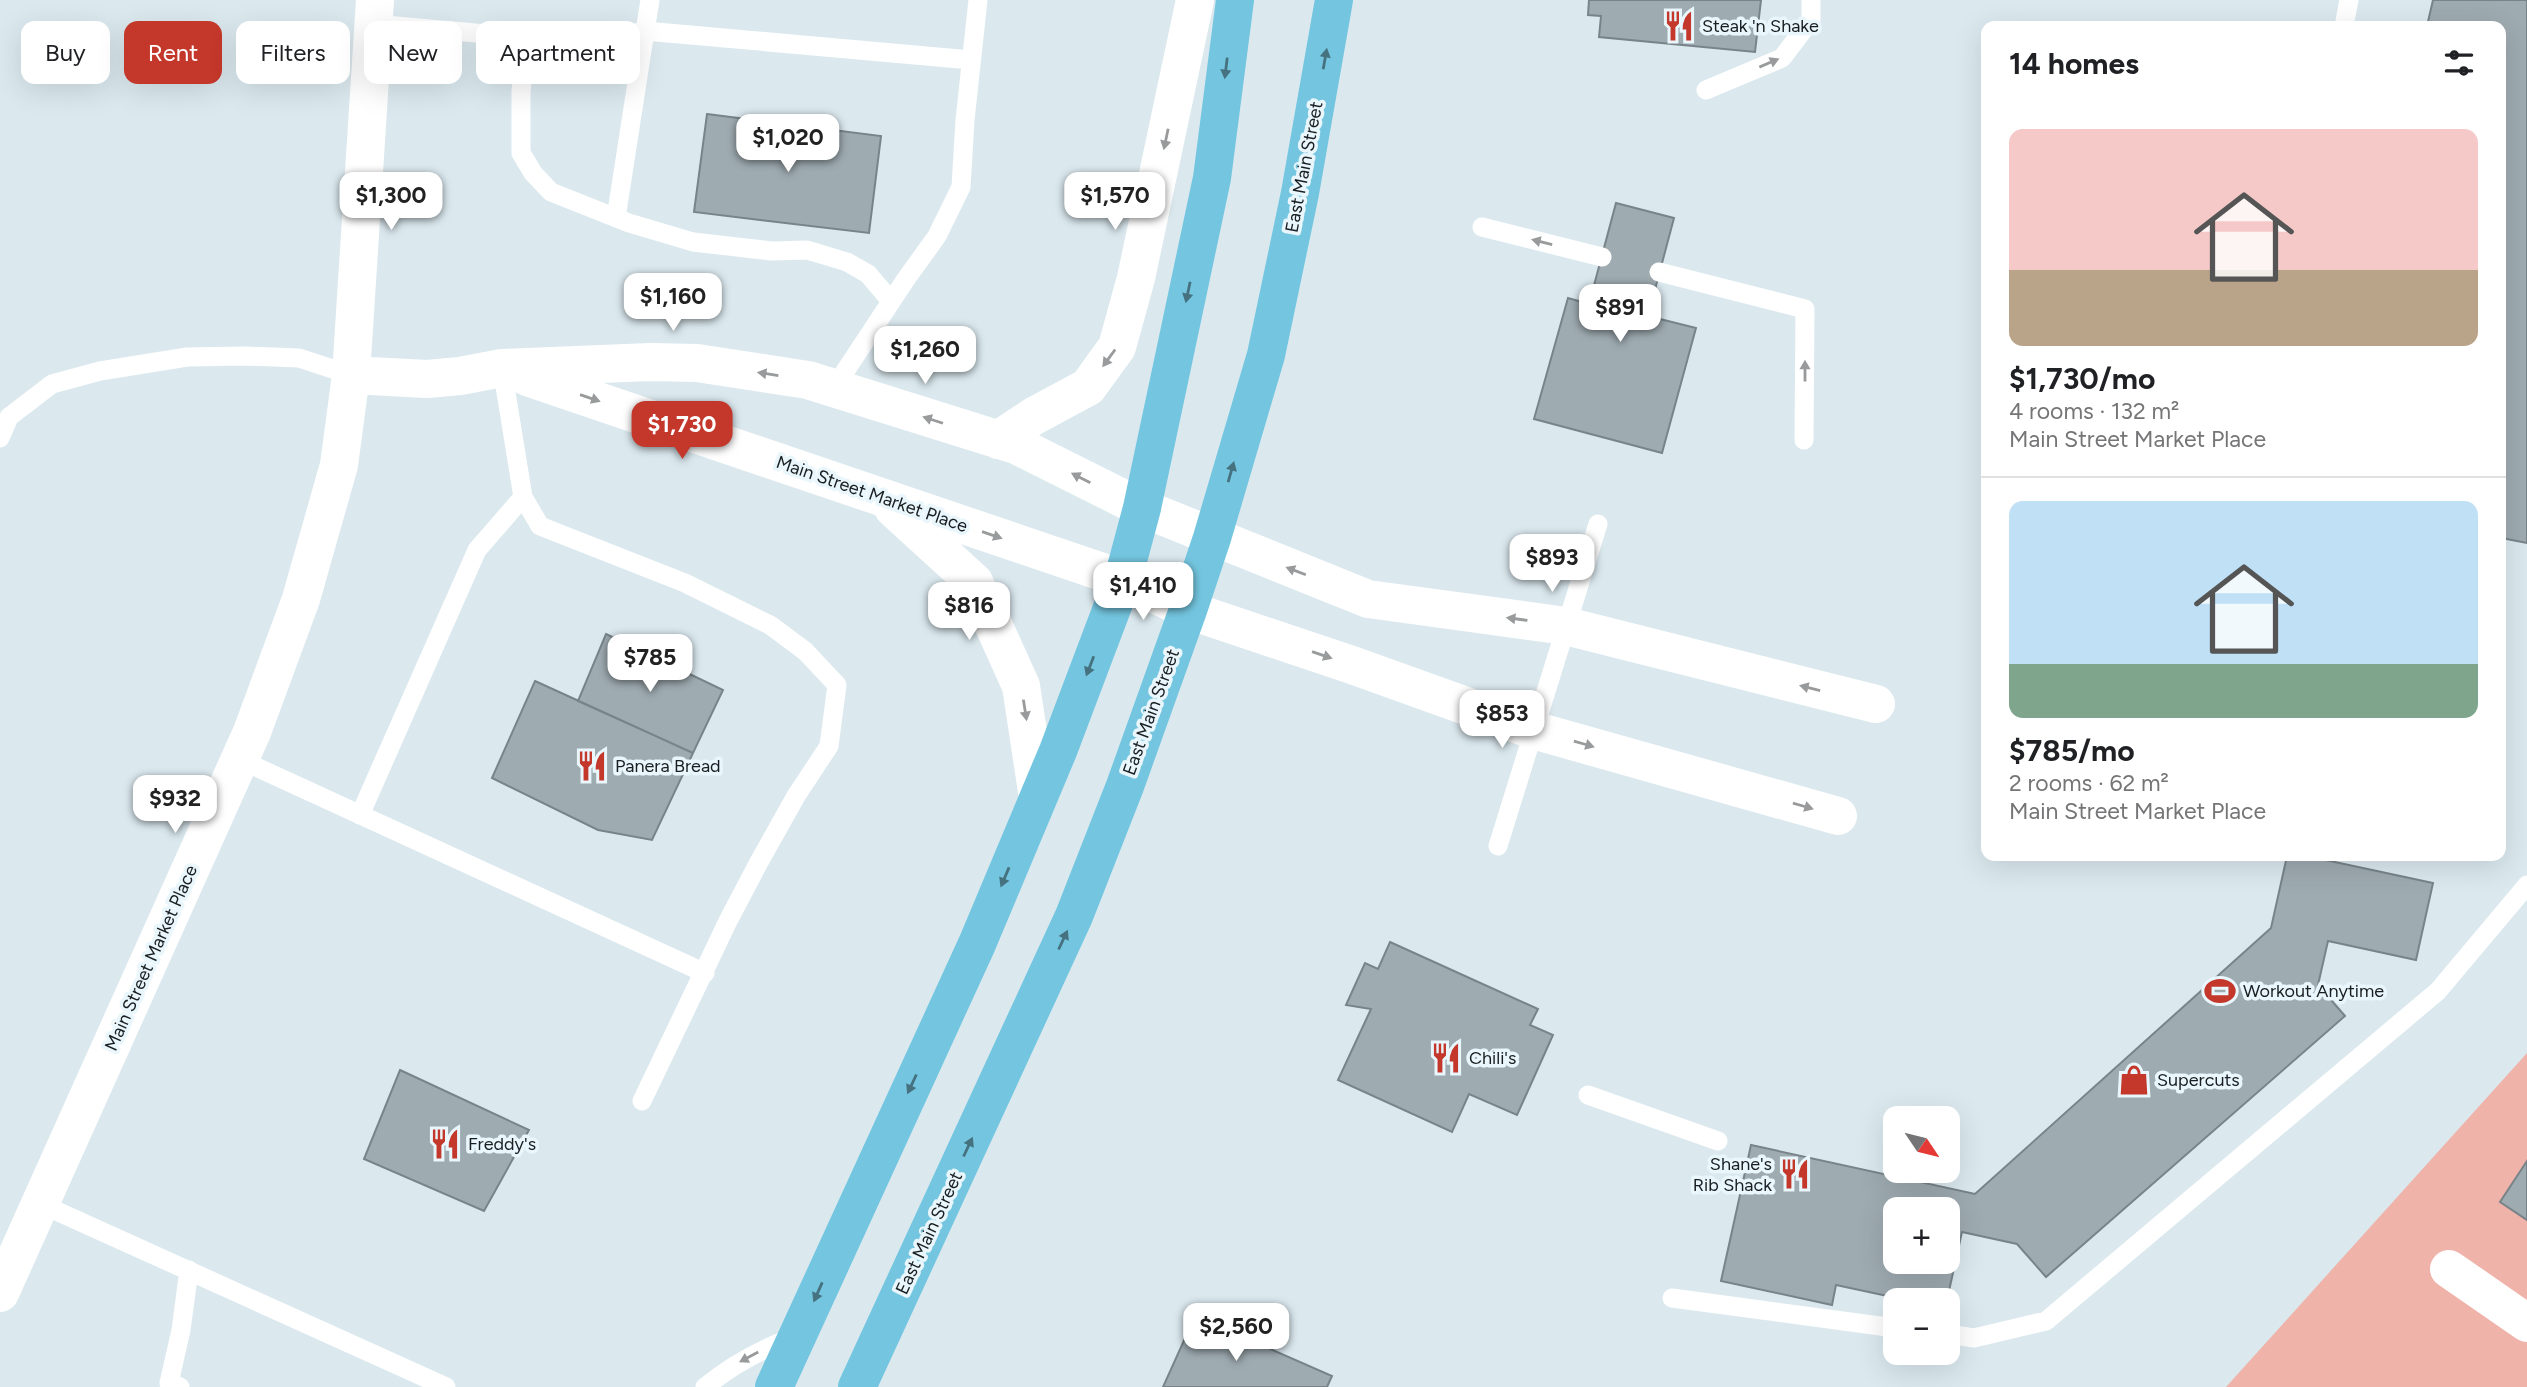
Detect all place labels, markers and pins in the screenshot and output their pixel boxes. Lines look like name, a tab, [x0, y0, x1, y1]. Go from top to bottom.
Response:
restaurant icon: Steak 'n Shake	[1662, 9, 1696, 43]
place label: Steak 'n Shake	[1702, 15, 1819, 37]
pin: $1,020	[731, 114, 845, 174]
pin: $1,300	[334, 173, 448, 232]
pin: $1,570	[1058, 173, 1172, 232]
pin: $1,160	[616, 274, 730, 333]
pin: $891	[1579, 284, 1661, 344]
pin: $1,260	[868, 326, 982, 386]
pin: $1,730	[625, 402, 739, 461]
pin: $893	[1511, 534, 1593, 594]
pin: $1,410	[1086, 562, 1200, 622]
pin: $816	[928, 582, 1010, 642]
pin: $785	[609, 634, 691, 694]
pin: $853	[1461, 690, 1543, 750]
restaurant icon: Panera Bread	[575, 749, 609, 783]
place label: Panera Bread	[615, 755, 721, 777]
pin: $932	[134, 776, 216, 835]
sports icon: Workout Anytime	[2203, 974, 2237, 1008]
place label: Workout Anytime	[2243, 980, 2384, 1002]
restaurant icon: Chili's	[1429, 1041, 1463, 1075]
place label: Chili's	[1469, 1047, 1516, 1069]
shop icon: Supercuts	[2117, 1063, 2151, 1097]
place label: Supercuts	[2157, 1069, 2240, 1091]
restaurant icon: Freddy's	[428, 1127, 462, 1161]
place label: Freddy's	[468, 1133, 536, 1155]
place label: Shane's Rib Shack	[1693, 1153, 1772, 1196]
restaurant icon: Shane's Rib Shack	[1778, 1157, 1812, 1191]
pin: $2,560	[1179, 1304, 1293, 1363]

